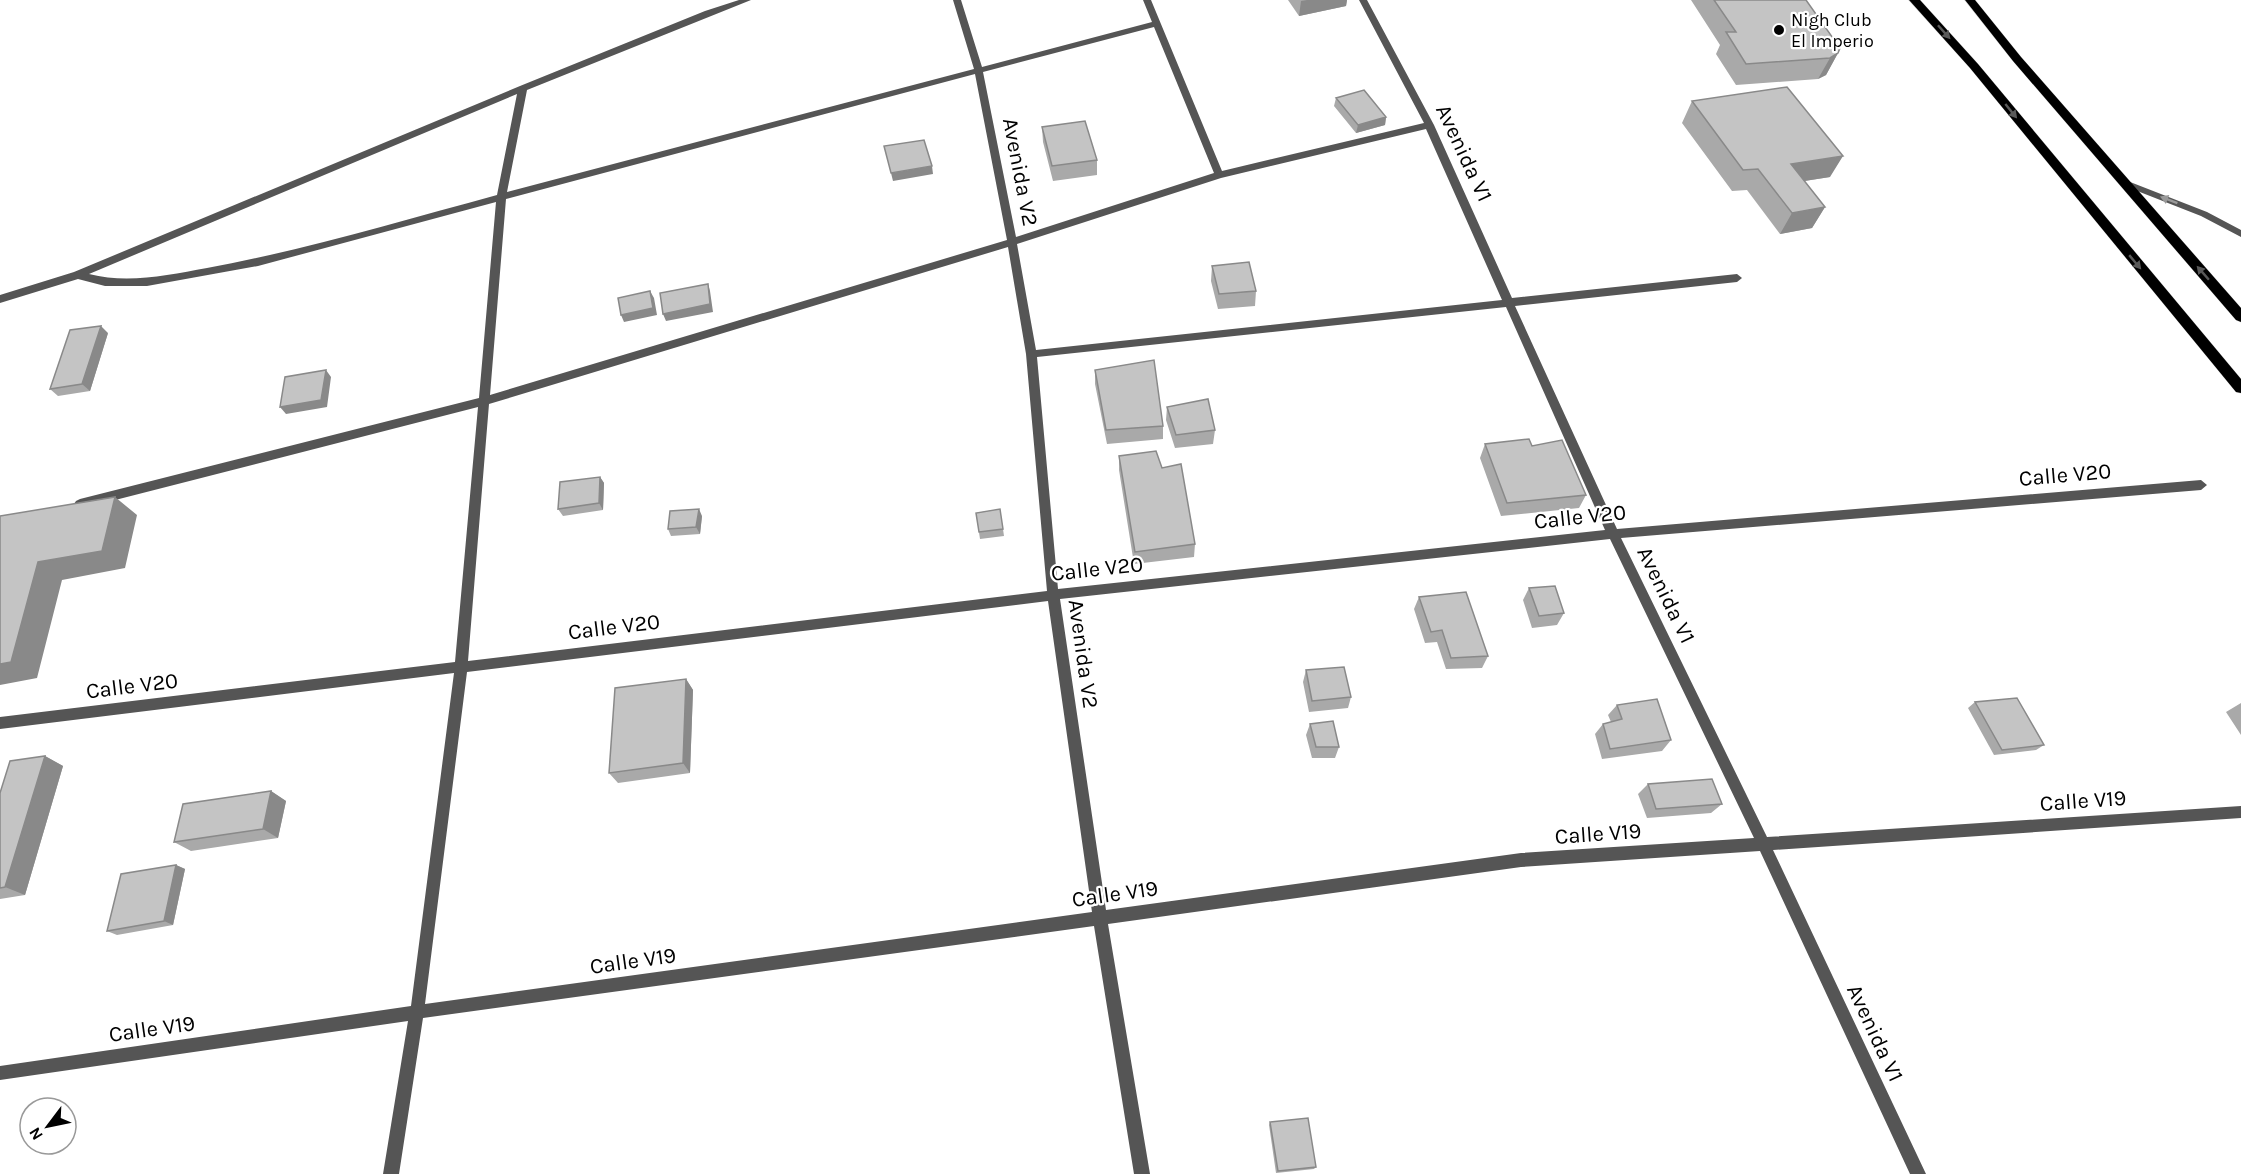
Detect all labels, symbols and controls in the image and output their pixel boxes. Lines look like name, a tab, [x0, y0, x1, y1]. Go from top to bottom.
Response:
place label: Nigh Club El Imperio	[1791, 9, 1874, 52]
marker: Nigh Club El Imperio	[1772, 23, 1786, 37]
one-way arrow	[1937, 25, 1951, 40]
street label: Avenida V1	[1430, 100, 1498, 206]
one-way arrow	[2004, 103, 2017, 118]
street label: Avenida V2	[997, 116, 1043, 228]
one-way arrow	[2160, 195, 2178, 204]
one-way arrow	[2128, 254, 2141, 269]
one-way arrow	[2197, 266, 2210, 281]
street label: Calle V20	[2018, 458, 2112, 492]
street label: Calle V20	[1533, 499, 1627, 535]
street label: Avenida V1	[1631, 542, 1701, 648]
street label: Calle V20	[1050, 551, 1144, 587]
street label: Avenida V2	[1062, 598, 1104, 710]
street label: Calle V20	[566, 608, 662, 646]
street label: Calle V20	[84, 667, 180, 705]
street label: Calle V19	[2039, 785, 2127, 817]
street label: Calle V19	[1554, 818, 1642, 850]
street label: Calle V19	[1070, 875, 1160, 913]
street label: Calle V19	[588, 942, 678, 980]
street label: Avenida V1	[1841, 980, 1909, 1086]
street label: Calle V19	[107, 1010, 197, 1048]
north arrow	[18, 1096, 78, 1156]
text: N	[25, 1124, 47, 1144]

